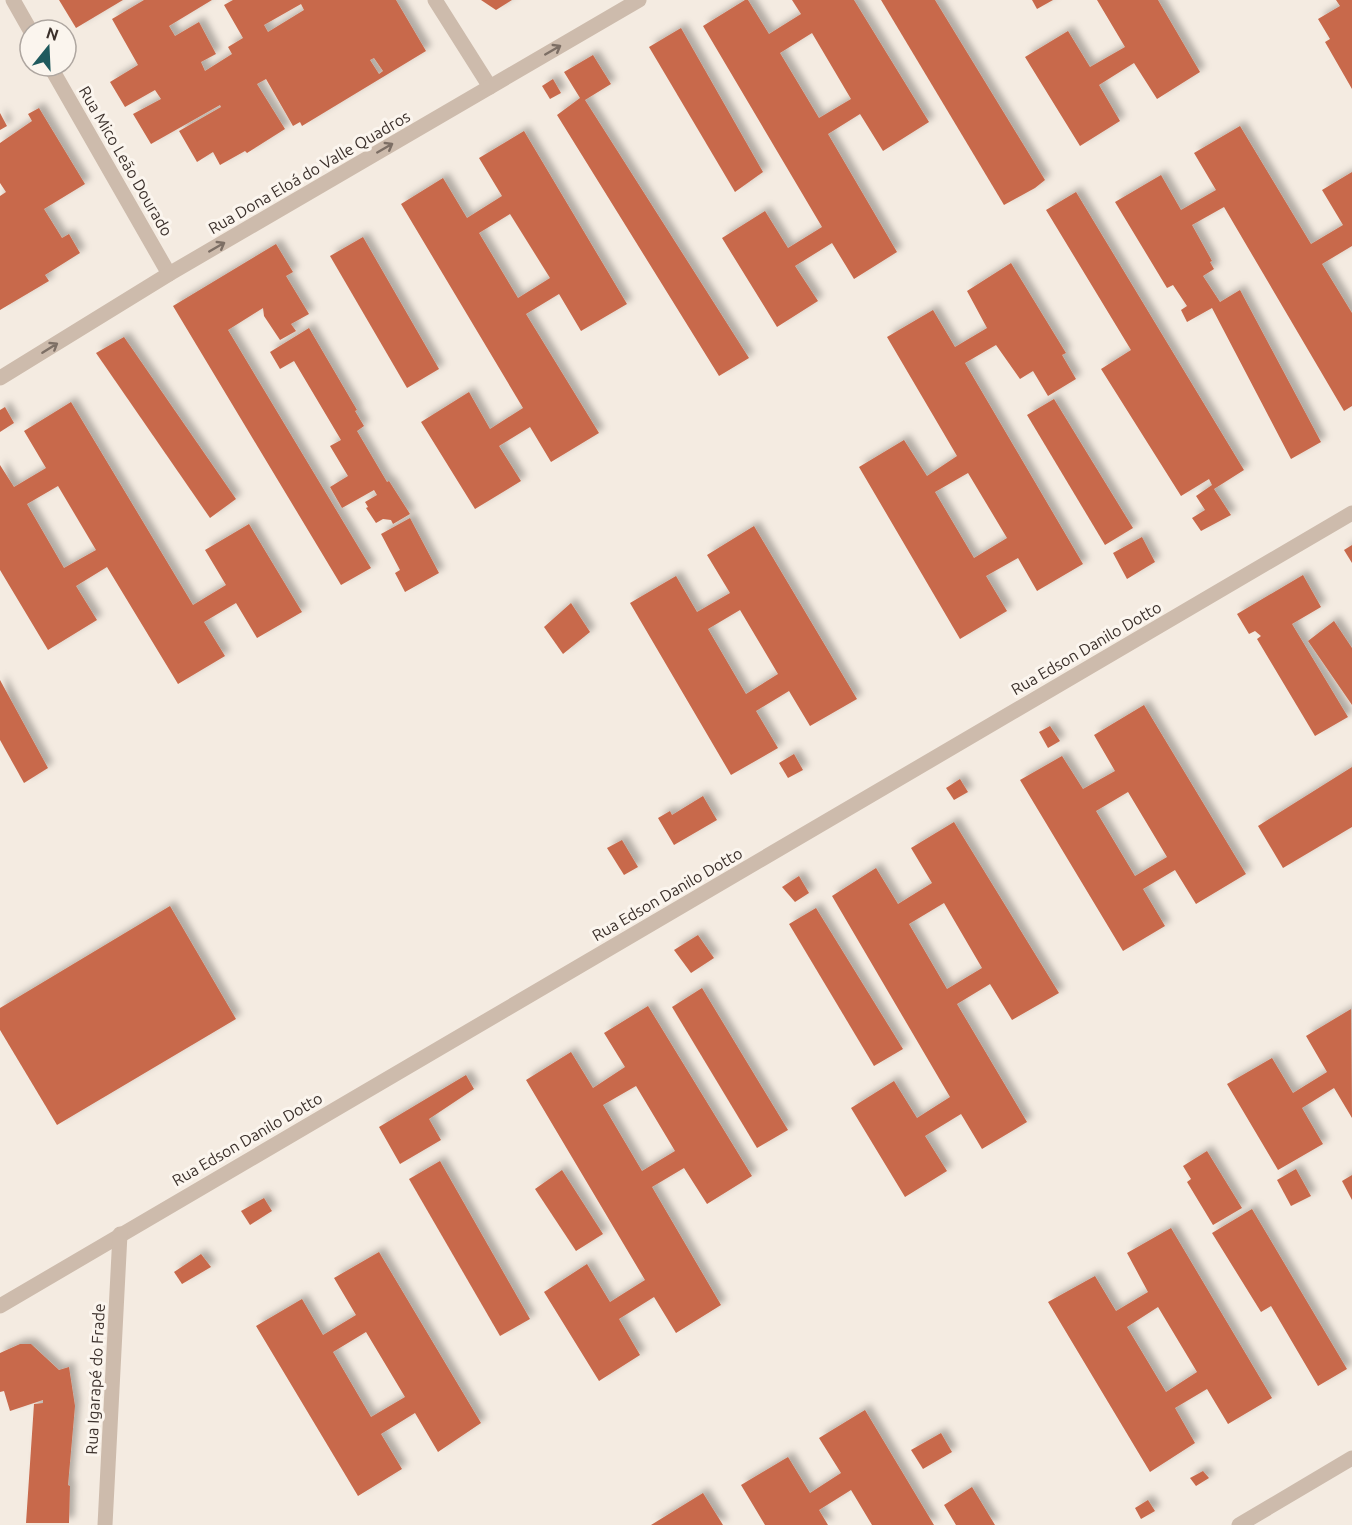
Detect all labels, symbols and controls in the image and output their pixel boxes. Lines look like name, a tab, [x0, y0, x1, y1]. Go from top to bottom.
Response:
north arrow	[18, 18, 78, 78]
text: N	[44, 23, 61, 44]
one-way arrow	[544, 44, 561, 56]
street label: Rua Mico Leão Dourado	[76, 83, 176, 239]
street label: Rua Dona Eloá do Valle Quadros	[205, 107, 413, 237]
one-way arrow	[376, 142, 393, 154]
one-way arrow	[208, 241, 225, 253]
one-way arrow	[41, 341, 58, 353]
street label: Rua Edson Danilo Dotto	[1008, 598, 1164, 698]
street label: Rua Edson Danilo Dotto	[589, 844, 745, 944]
street label: Rua Edson Danilo Dotto	[169, 1089, 325, 1189]
street label: Rua Igarapé do Frade	[82, 1303, 108, 1455]

